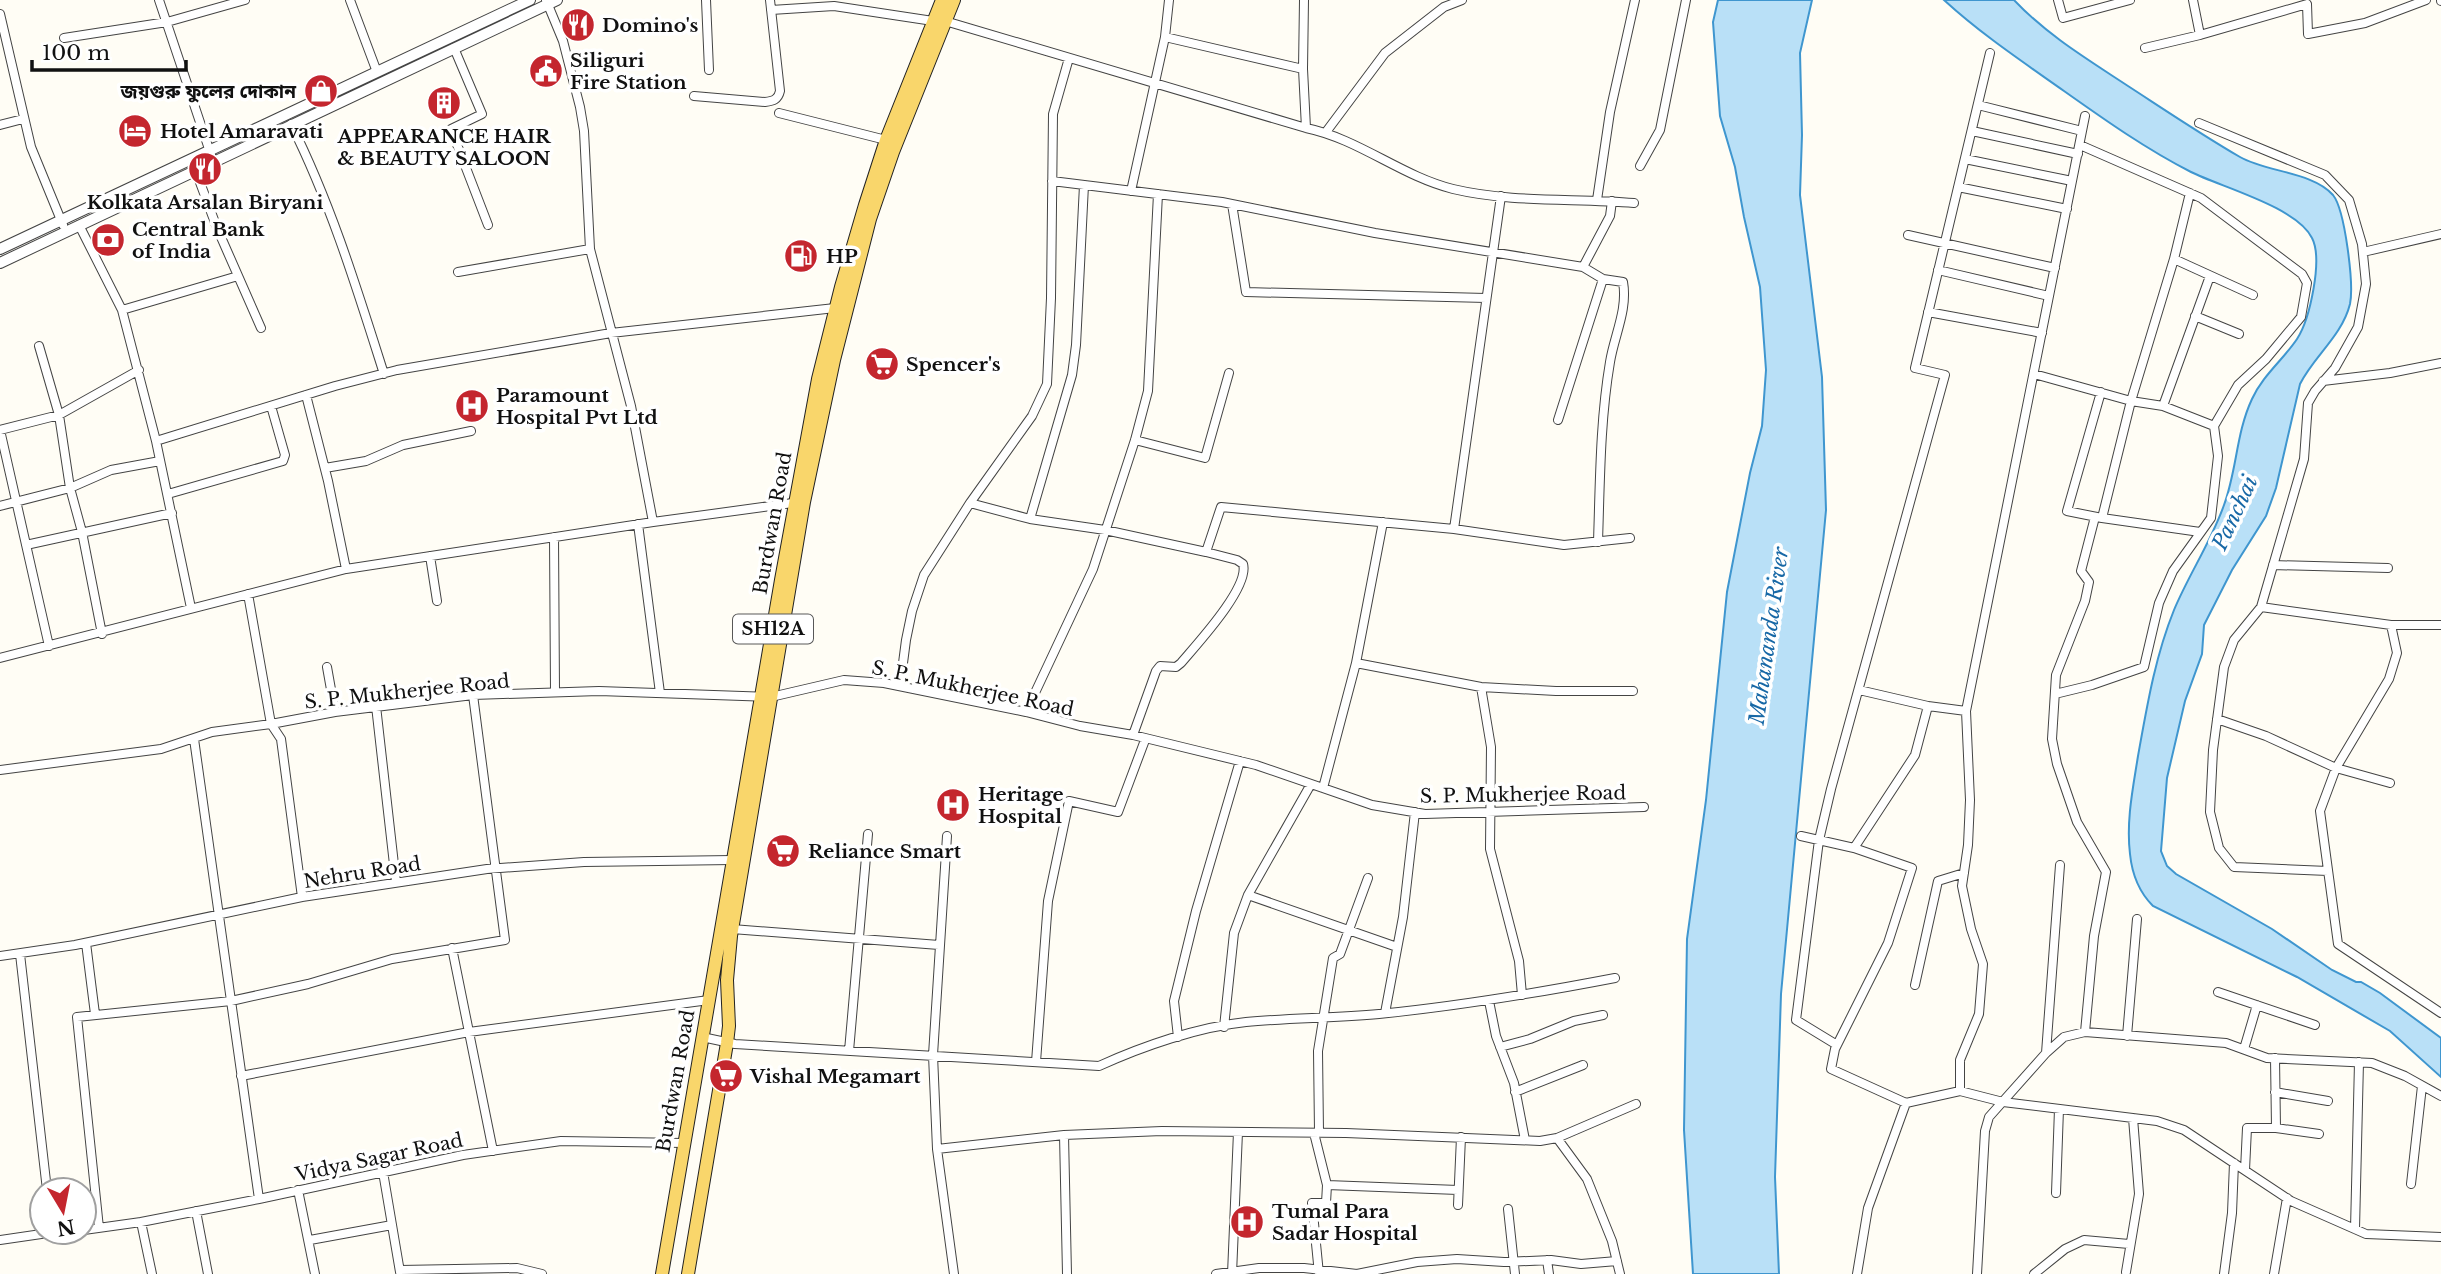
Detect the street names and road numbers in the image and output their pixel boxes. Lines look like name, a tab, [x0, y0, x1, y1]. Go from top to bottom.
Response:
street label: Burdwan Road	[749, 450, 796, 596]
road number: SH12A	[733, 614, 813, 644]
street label: S. P. Mukherjee Road	[870, 656, 1076, 721]
street label: S. P. Mukherjee Road	[303, 669, 511, 714]
street label: S. P. Mukherjee Road	[1420, 781, 1626, 808]
street label: Nehru Road	[302, 852, 422, 893]
street label: Burdwan Road	[652, 1008, 699, 1154]
street label: Vidya Sagar Road	[292, 1128, 465, 1187]

